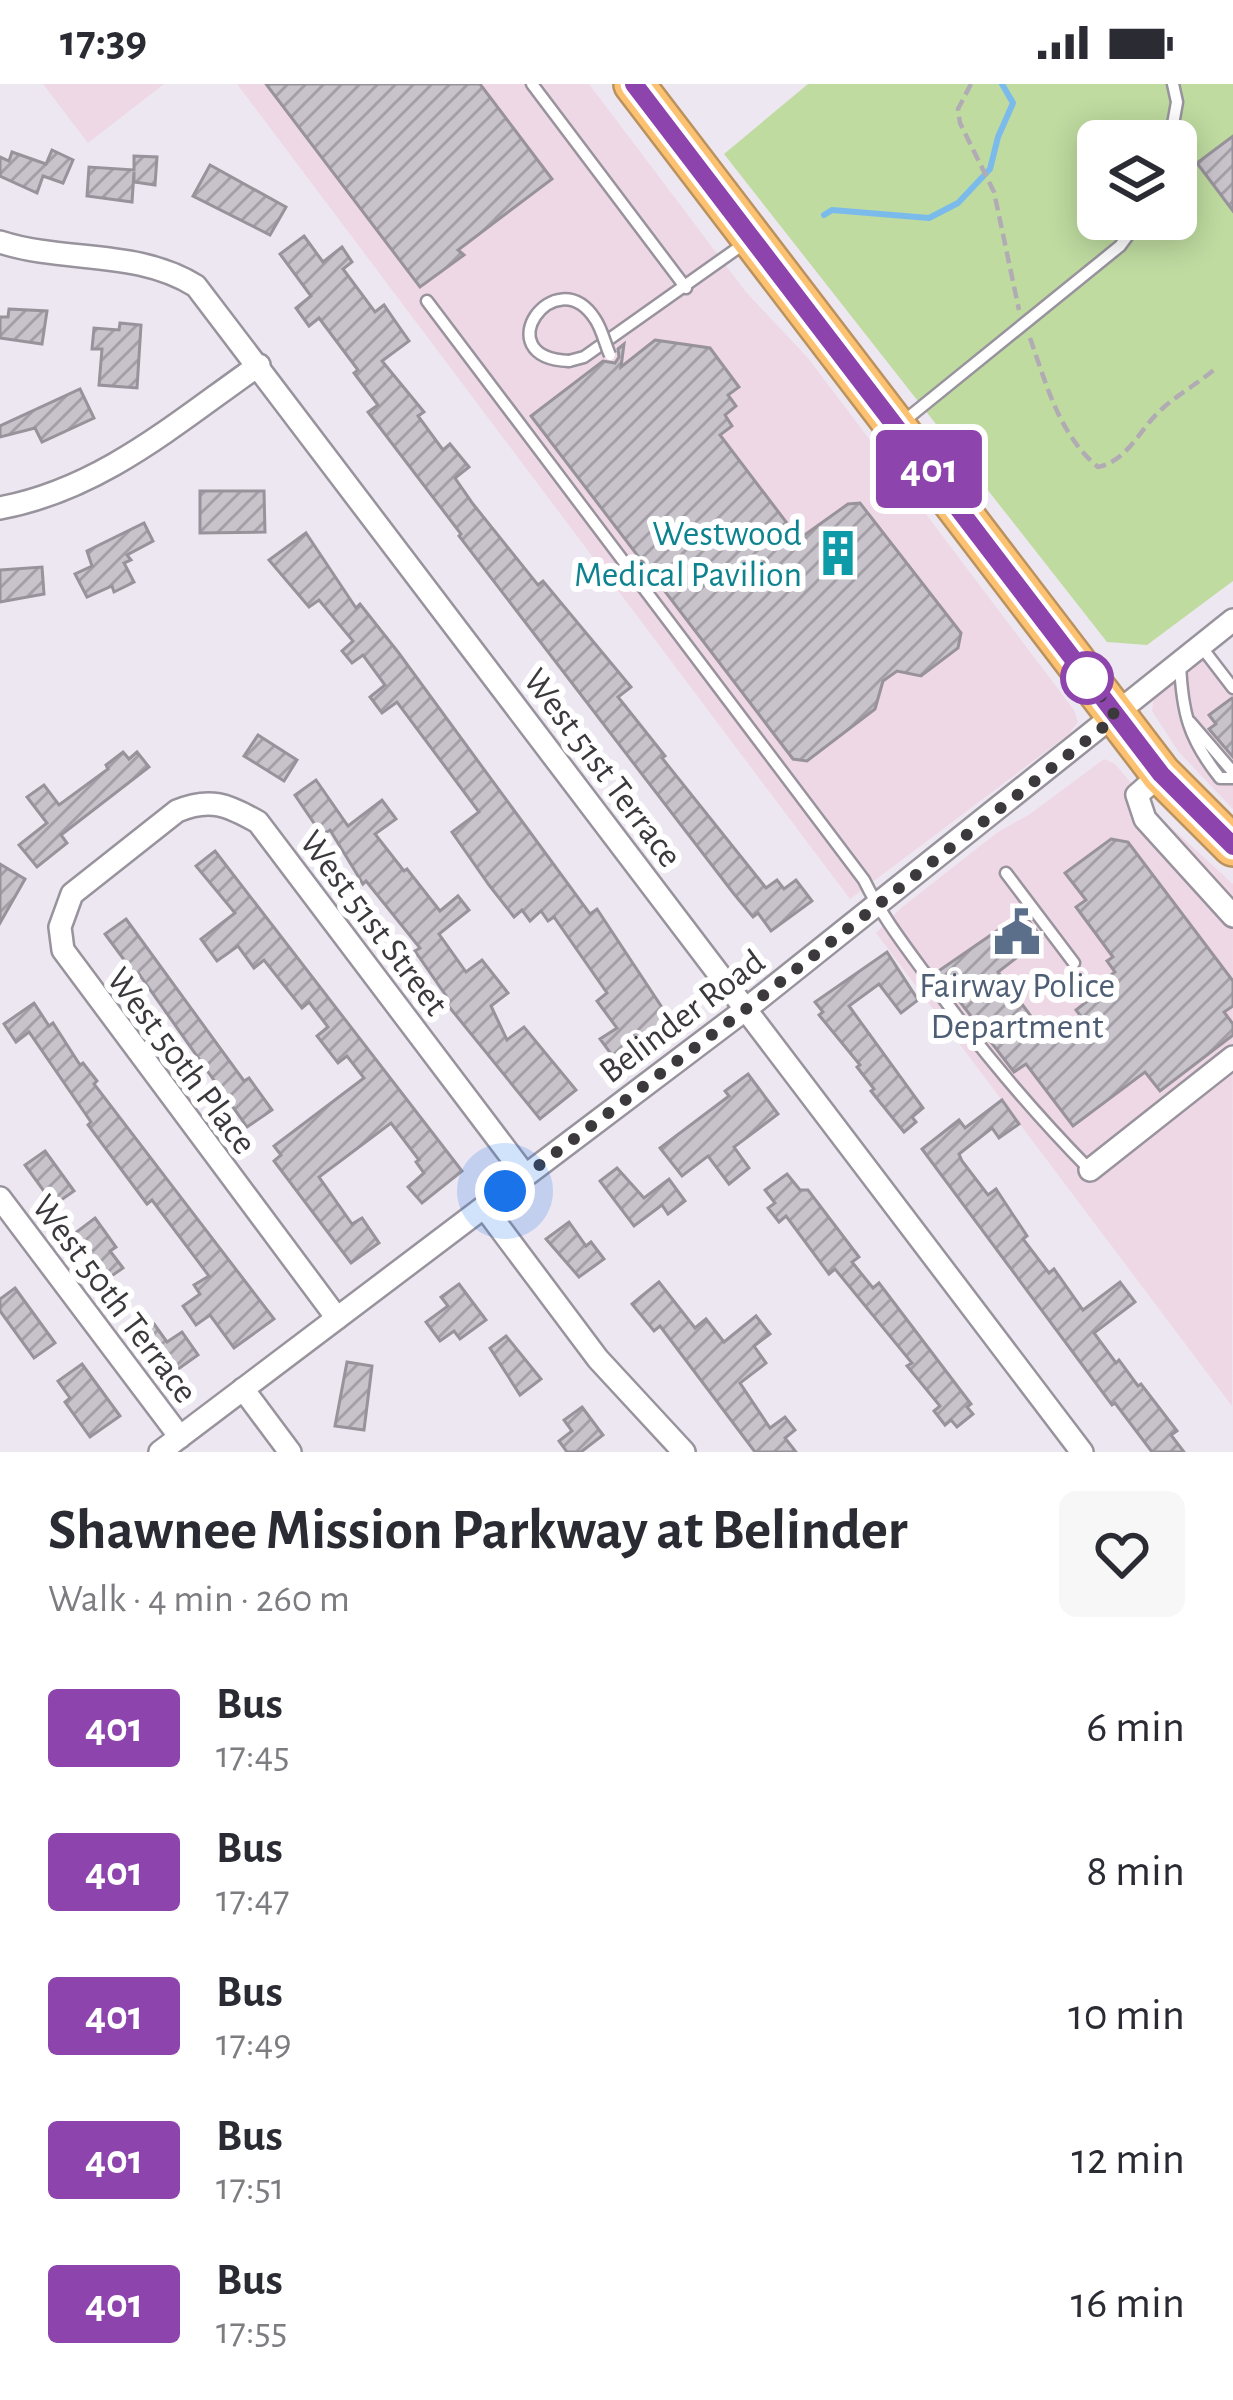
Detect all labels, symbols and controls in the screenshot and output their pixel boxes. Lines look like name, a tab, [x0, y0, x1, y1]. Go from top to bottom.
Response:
text: 17:39	[60, 19, 147, 64]
map controls	[1077, 120, 1197, 240]
button: layers	[1077, 120, 1197, 240]
line badge: 401	[860, 430, 998, 508]
text: 401	[900, 448, 958, 490]
place label: Westwood Medical Pavilion	[574, 516, 802, 593]
building icon: Westwood Medical Pavilion	[813, 528, 863, 578]
unlabelled marker	[1062, 653, 1112, 703]
street label: West 51st Terrace	[516, 662, 688, 874]
street label: West 51st Street	[293, 824, 455, 1023]
public building icon: Fairway Police Department	[992, 907, 1042, 957]
street label: Belinder Road	[593, 943, 771, 1090]
street label: West 50th Place	[100, 961, 263, 1161]
place label: Fairway Police Department	[919, 968, 1115, 1045]
your location	[475, 1161, 535, 1221]
street label: West 50th Terrace	[25, 1189, 204, 1410]
button: heart	[1059, 1491, 1185, 1617]
text: Shawnee Mission Parkway at Belinder	[48, 1502, 908, 1559]
text: Walk · 4 min · 260 m	[48, 1580, 350, 1619]
text: Bus	[216, 1682, 283, 1727]
text: 6 min	[1086, 1705, 1185, 1750]
text: 401	[85, 1707, 143, 1749]
text: 17:45	[216, 1736, 290, 1775]
text: Bus	[216, 1826, 283, 1871]
text: 8 min	[1086, 1849, 1185, 1894]
text: 401	[85, 1851, 143, 1893]
text: 17:47	[216, 1880, 290, 1919]
text: Bus	[216, 1970, 283, 2015]
text: 10 min	[1068, 1993, 1185, 2038]
text: 401	[85, 1995, 143, 2037]
text: 17:49	[216, 2024, 292, 2063]
text: Bus	[216, 2114, 283, 2159]
text: 12 min	[1072, 2137, 1185, 2182]
text: 401	[85, 2139, 143, 2181]
text: 17:51	[216, 2168, 284, 2207]
text: Bus	[216, 2258, 283, 2303]
text: 16 min	[1071, 2281, 1185, 2326]
text: 401	[85, 2283, 143, 2325]
text: 17:55	[216, 2312, 287, 2351]

